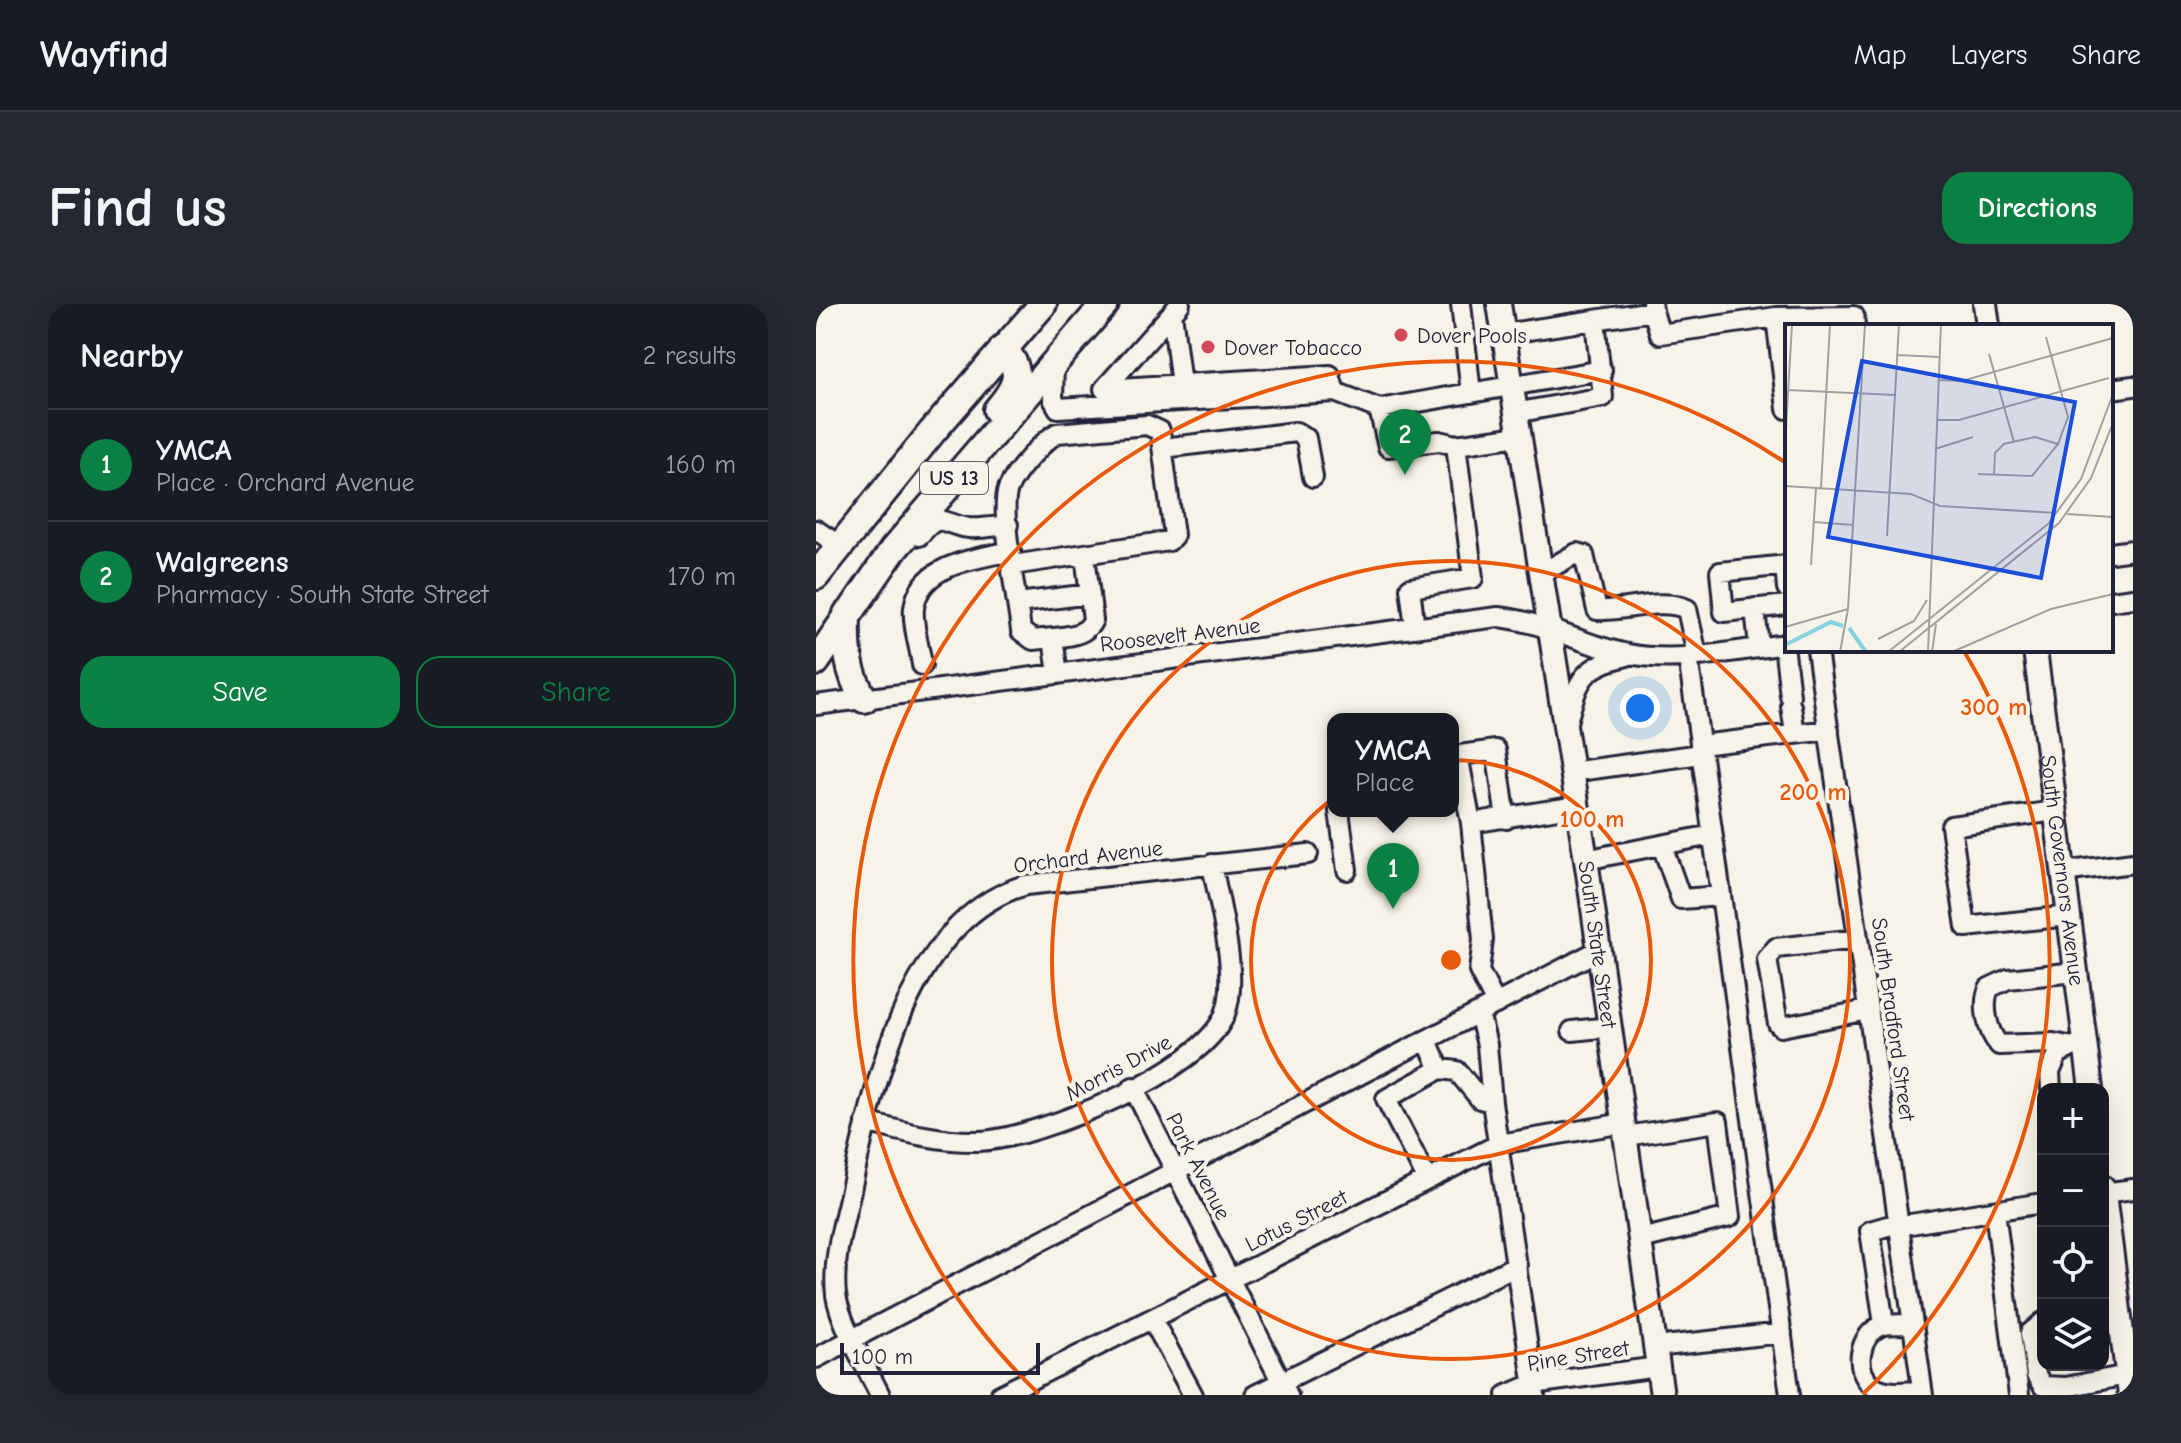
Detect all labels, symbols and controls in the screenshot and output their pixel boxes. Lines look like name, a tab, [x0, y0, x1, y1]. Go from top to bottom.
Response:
text: Wayfind	[40, 33, 169, 77]
text: Map	[1854, 39, 1907, 71]
text: Layers	[1951, 39, 2027, 71]
text: Share	[2071, 39, 2141, 71]
button: Directions	[1942, 172, 2133, 244]
text: Find us	[48, 176, 227, 240]
place label: Dover Pools	[1417, 323, 1527, 349]
inset map	[1785, 324, 2113, 652]
marker: Dover Pools	[1392, 326, 1410, 344]
place label: Dover Tobacco	[1224, 335, 1362, 361]
text: Nearby	[80, 336, 183, 376]
marker: Dover Tobacco	[1199, 338, 1217, 356]
text: 2 results	[643, 341, 736, 371]
pin: 2	[1379, 409, 1431, 475]
text: YMCA	[156, 433, 232, 468]
text: 1	[101, 450, 111, 480]
text: 160 m	[666, 450, 736, 480]
road number: US 13	[920, 462, 988, 494]
text: Place · Orchard Avenue	[156, 468, 415, 498]
text: Walgreens	[156, 545, 288, 580]
text: 2	[100, 562, 112, 592]
text: 170 m	[667, 562, 736, 592]
text: Pharmacy · South State Street	[156, 580, 489, 610]
street label: Roosevelt Avenue	[1098, 612, 1262, 658]
button: Save	[80, 656, 400, 728]
button: Share	[416, 656, 736, 728]
your location	[1620, 688, 1660, 728]
text: 300 m	[1961, 693, 2027, 721]
popup	[1327, 713, 1459, 817]
text: YMCA	[1355, 733, 1431, 768]
street label: South Governors Avenue	[2035, 753, 2090, 987]
text: Place	[1355, 768, 1414, 798]
text: 200 m	[1779, 778, 1847, 806]
text: 100 m	[1560, 805, 1624, 833]
street label: Orchard Avenue	[1012, 835, 1164, 879]
pin: 1	[1367, 843, 1419, 909]
street label: South State Street	[1572, 859, 1622, 1031]
street label: South Bradford Street	[1866, 916, 1920, 1123]
centre of rings	[1437, 946, 1465, 974]
street label: Morris Drive	[1061, 1029, 1176, 1107]
map controls	[2037, 1083, 2109, 1371]
button: +	[2037, 1083, 2109, 1155]
street label: Park Avenue	[1160, 1109, 1236, 1224]
button: −	[2037, 1155, 2109, 1227]
street label: Lotus Street	[1241, 1184, 1353, 1258]
button: locate	[2037, 1227, 2109, 1299]
button: layers	[2037, 1299, 2109, 1371]
street label: Pine Street	[1525, 1335, 1632, 1377]
scale bar	[840, 1339, 1040, 1375]
text: 100 m	[852, 1344, 913, 1370]

